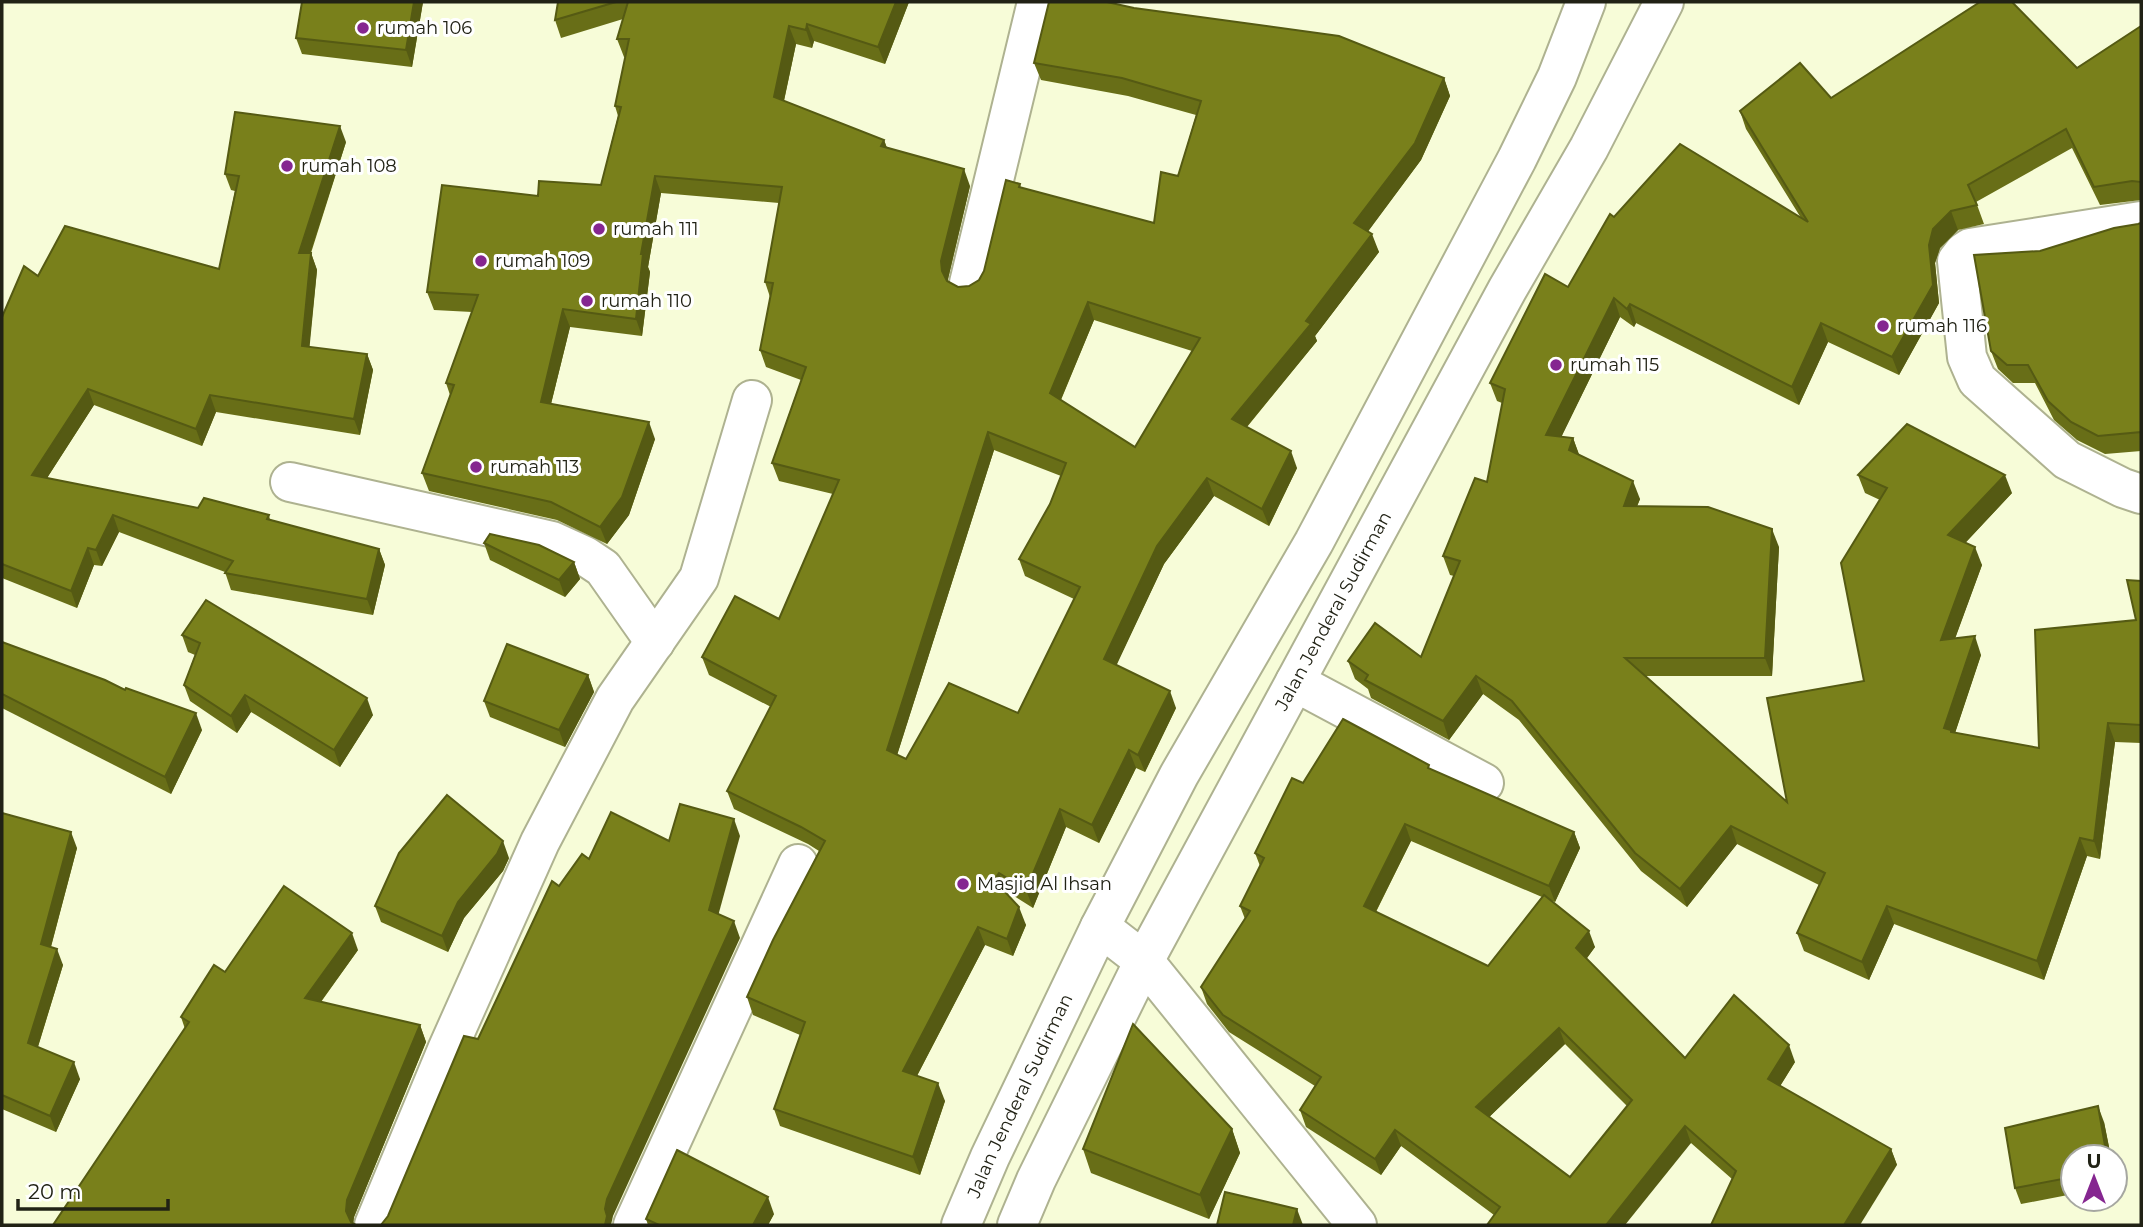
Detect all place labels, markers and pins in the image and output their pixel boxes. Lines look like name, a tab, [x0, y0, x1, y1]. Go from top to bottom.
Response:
place label: rumah 106	[377, 17, 472, 39]
marker: rumah 106	[355, 20, 371, 36]
place label: rumah 108	[301, 155, 397, 177]
marker: rumah 108	[279, 158, 295, 174]
place label: rumah 111	[613, 218, 698, 240]
marker: rumah 111	[591, 221, 607, 237]
place label: rumah 109	[495, 250, 590, 272]
marker: rumah 109	[473, 253, 489, 269]
place label: rumah 110	[601, 290, 692, 312]
marker: rumah 110	[579, 293, 595, 309]
place label: rumah 116	[1897, 315, 1987, 337]
marker: rumah 116	[1875, 318, 1891, 334]
place label: rumah 115	[1570, 354, 1659, 376]
marker: rumah 115	[1548, 357, 1564, 373]
place label: rumah 113	[490, 456, 579, 478]
marker: rumah 113	[468, 459, 484, 475]
place label: Masjid Al Ihsan	[977, 873, 1112, 895]
marker: Masjid Al Ihsan	[955, 876, 971, 892]

